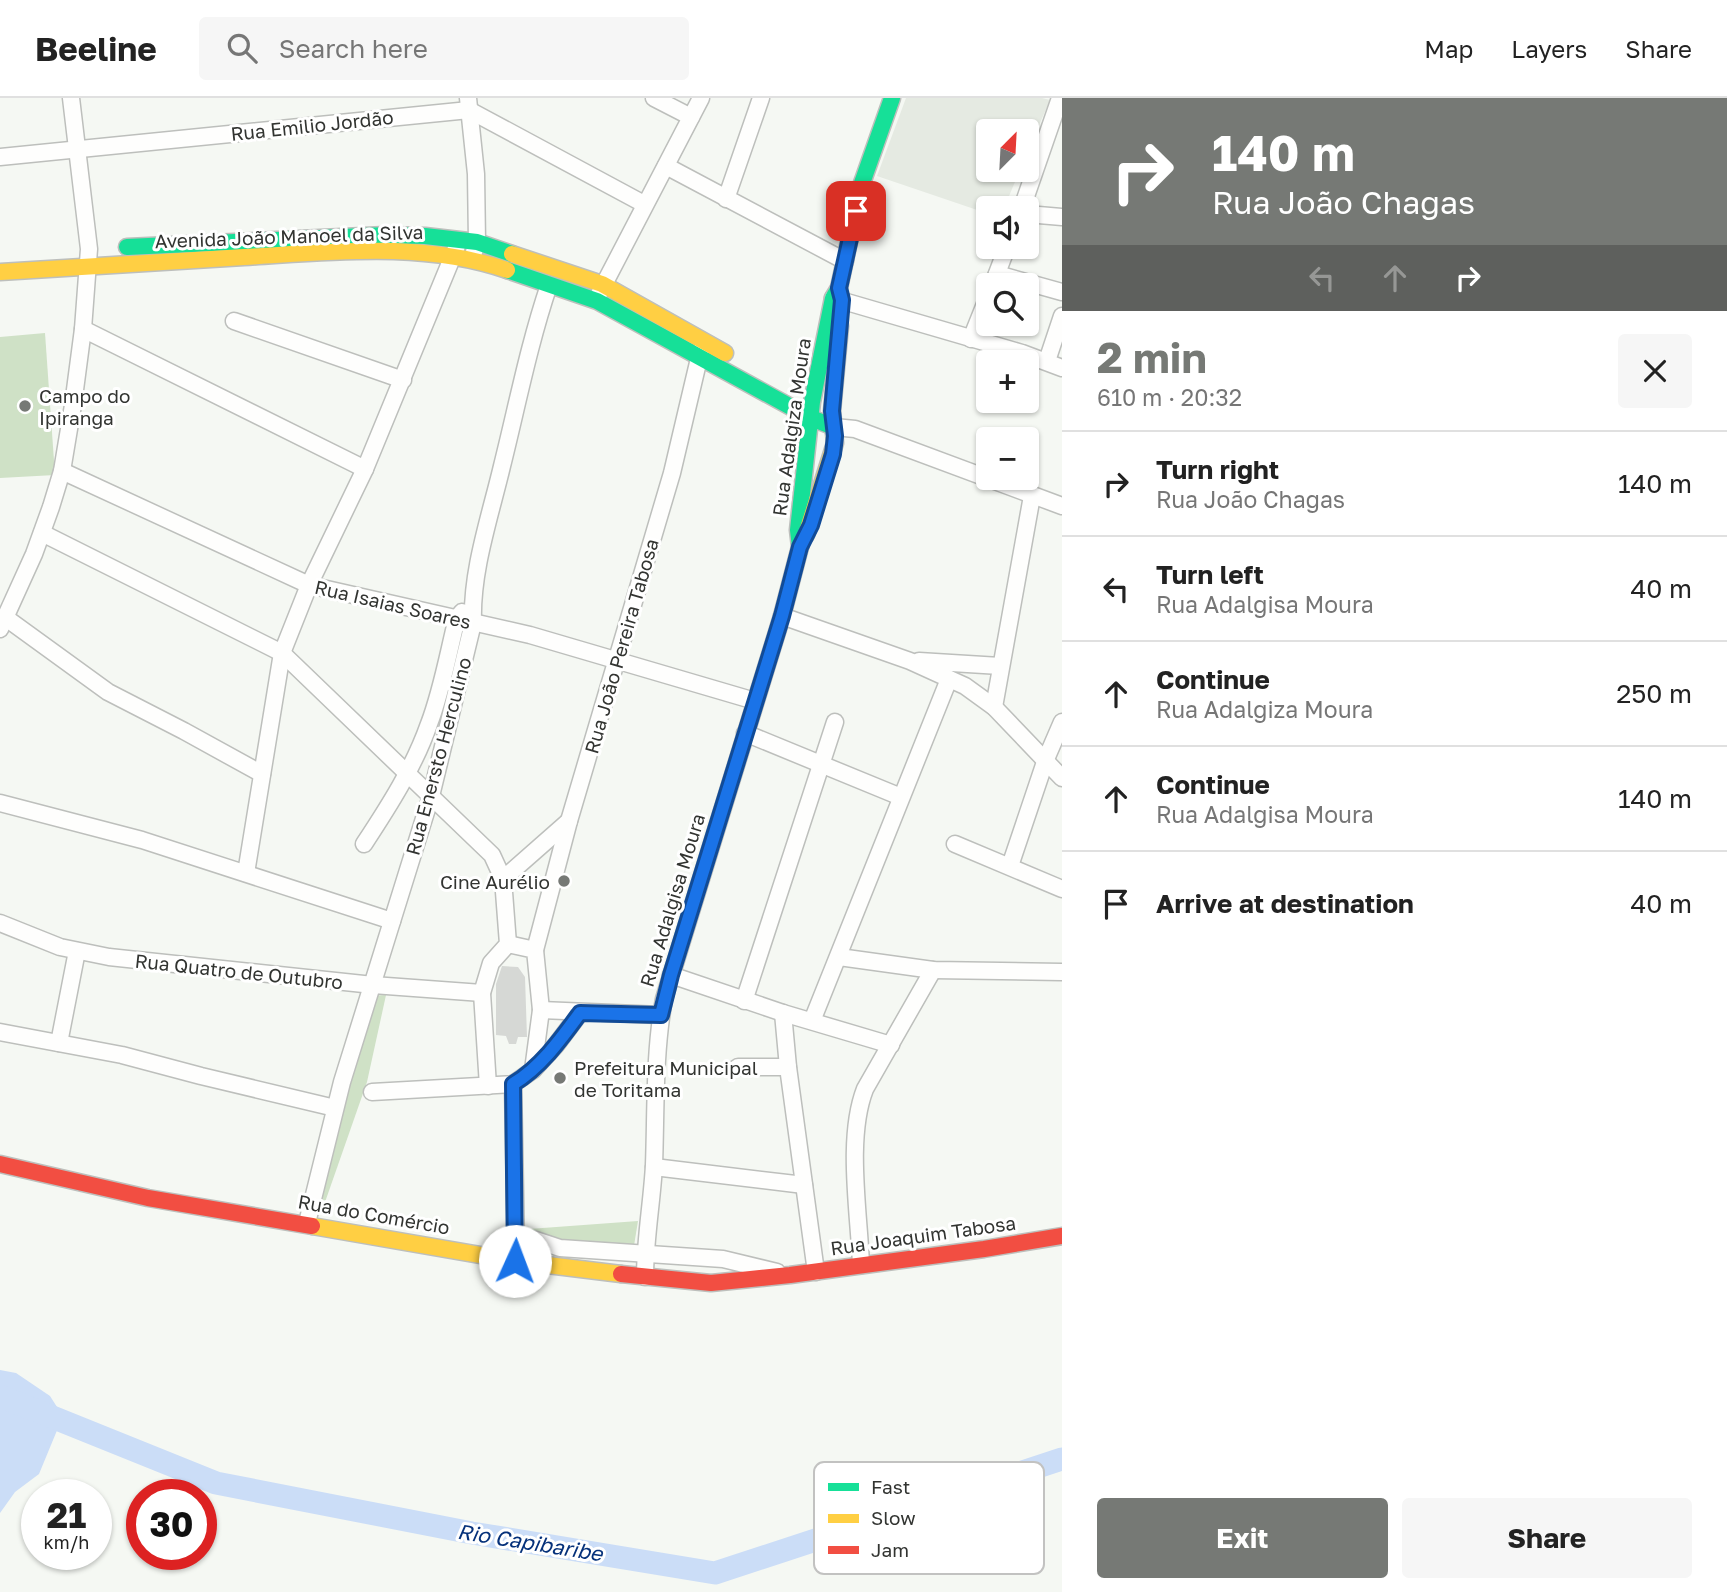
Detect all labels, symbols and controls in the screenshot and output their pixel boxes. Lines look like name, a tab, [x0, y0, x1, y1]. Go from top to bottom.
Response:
search box	[199, 17, 689, 80]
text: Beeline	[35, 29, 157, 68]
icon: search	[223, 29, 261, 67]
text: Search here	[279, 33, 428, 64]
text: Map	[1424, 34, 1473, 63]
text: Layers	[1511, 34, 1587, 63]
text: Share	[1625, 34, 1692, 63]
street label: Rua Emilio Jordão	[230, 105, 394, 145]
north arrow	[976, 119, 1040, 182]
map controls	[976, 119, 1039, 490]
text: 140 m	[1212, 123, 1355, 182]
icon: right	[1097, 126, 1188, 217]
pin	[826, 181, 886, 241]
text: Rua João Chagas	[1212, 183, 1475, 221]
icon: arrive	[837, 192, 875, 230]
button: sound	[976, 196, 1039, 259]
street label: Avenida João Manoel da Silva	[154, 220, 424, 252]
icon: left	[1303, 259, 1341, 297]
icon: ahead	[1376, 259, 1414, 297]
icon: right	[1449, 259, 1487, 297]
button: search	[976, 273, 1039, 336]
text: 2 min	[1097, 332, 1207, 382]
button: close	[1618, 334, 1692, 408]
street label: Rua Adalgiza Moura	[767, 337, 815, 517]
button: +	[976, 350, 1039, 413]
text: 610 m · 20:32	[1097, 383, 1242, 411]
place label: Campo do Ipiranga	[39, 384, 130, 429]
marker: Campo do Ipiranga	[17, 398, 33, 414]
button: −	[976, 427, 1039, 490]
text: Turn right	[1156, 454, 1279, 485]
icon: right	[1097, 465, 1135, 503]
text: 140 m	[1618, 468, 1692, 499]
text: Rua João Chagas	[1156, 485, 1345, 513]
street label: Rua João Pereira Tabosa	[579, 536, 663, 756]
text: Turn left	[1156, 559, 1264, 590]
icon: left	[1097, 570, 1135, 608]
text: 40 m	[1631, 573, 1692, 604]
street label: Rua Isaias Soares	[313, 575, 473, 633]
text: Rua Adalgisa Moura	[1156, 590, 1374, 618]
street label: Rua Enersto Herculino	[401, 655, 475, 857]
text: Continue	[1156, 664, 1270, 695]
icon: ahead	[1097, 675, 1135, 713]
text: 250 m	[1616, 678, 1692, 709]
text: Rua Adalgiza Moura	[1156, 695, 1373, 723]
text: Continue	[1156, 769, 1270, 800]
icon: ahead	[1097, 780, 1135, 818]
text: 140 m	[1618, 783, 1692, 814]
text: Rua Adalgisa Moura	[1156, 800, 1374, 828]
street label: Rua Adalgisa Moura	[635, 811, 709, 989]
place label: Cine Aurélio	[440, 870, 550, 893]
marker: Cine Aurélio	[556, 873, 572, 889]
icon: arrive	[1097, 885, 1135, 923]
text: Arrive at destination	[1156, 888, 1414, 919]
text: 40 m	[1631, 888, 1692, 919]
street label: Rua Quatro de Outubro	[134, 949, 344, 993]
place label: Prefeitura Municipal de Toritama	[574, 1056, 758, 1101]
marker: Prefeitura Municipal de Toritama	[552, 1070, 568, 1086]
street label: Rua do Comércio	[296, 1189, 452, 1239]
street label: Rua Joaquim Tabosa	[829, 1211, 1017, 1259]
position arrow	[478, 1224, 552, 1298]
legend	[814, 1462, 1044, 1574]
text: Fast	[871, 1475, 910, 1498]
speed limit sign: 30	[126, 1479, 217, 1570]
text: 21	[47, 1494, 86, 1536]
button: Exit	[1097, 1498, 1388, 1578]
button: Share	[1402, 1498, 1692, 1578]
text: Slow	[871, 1506, 916, 1529]
water label: Rio Capibaribe	[456, 1518, 606, 1567]
text: km/h	[44, 1531, 89, 1553]
text: Jam	[871, 1538, 909, 1561]

